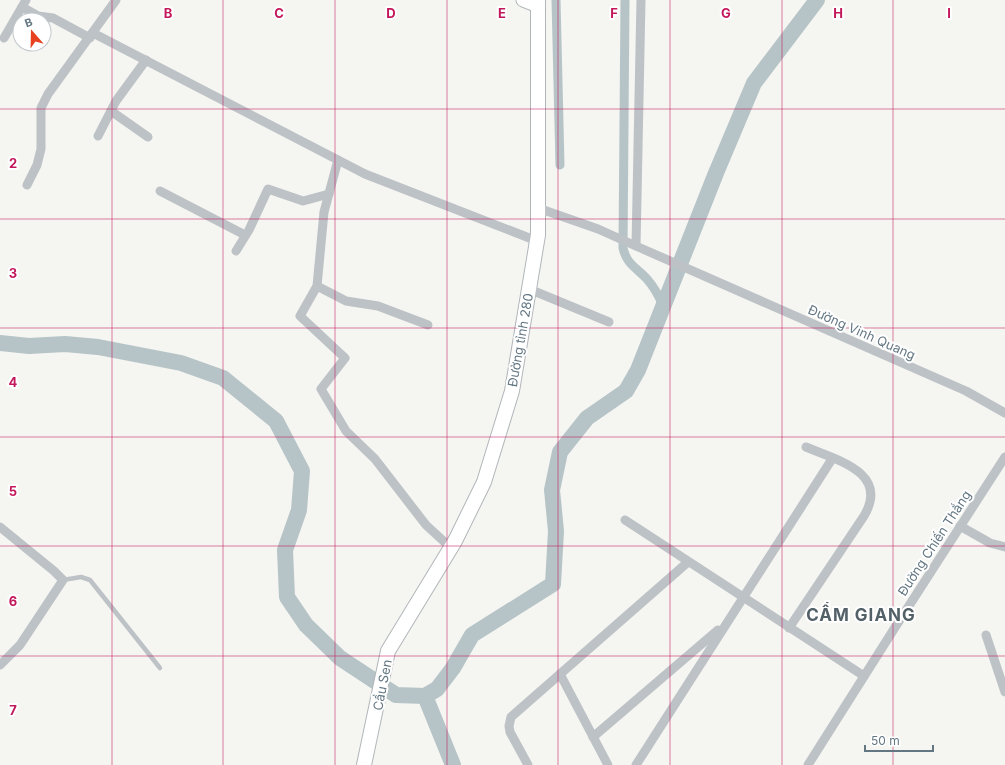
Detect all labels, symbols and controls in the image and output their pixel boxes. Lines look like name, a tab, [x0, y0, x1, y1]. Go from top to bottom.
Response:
text: B	[164, 5, 173, 21]
text: C	[274, 5, 284, 21]
text: D	[386, 5, 396, 21]
text: E	[498, 5, 506, 21]
text: F	[610, 5, 618, 21]
text: G	[721, 5, 731, 21]
text: H	[833, 5, 843, 21]
text: I	[947, 5, 951, 21]
north arrow	[12, 12, 52, 52]
text: B	[23, 15, 34, 30]
text: 2	[9, 155, 17, 171]
text: 3	[9, 265, 17, 281]
street label: Đường tỉnh 280	[504, 292, 536, 388]
street label: Đường Vinh Quang	[806, 301, 918, 363]
text: 4	[9, 374, 18, 390]
text: 5	[9, 483, 17, 499]
street label: Đường Chiến Thắng	[894, 487, 974, 599]
text: 6	[9, 593, 17, 609]
district label: CẨM GIANG	[806, 601, 916, 625]
street label: Cầu Sen	[369, 658, 395, 712]
text: 7	[9, 702, 17, 718]
scale bar	[865, 727, 933, 753]
text: 50 m	[871, 733, 900, 748]

